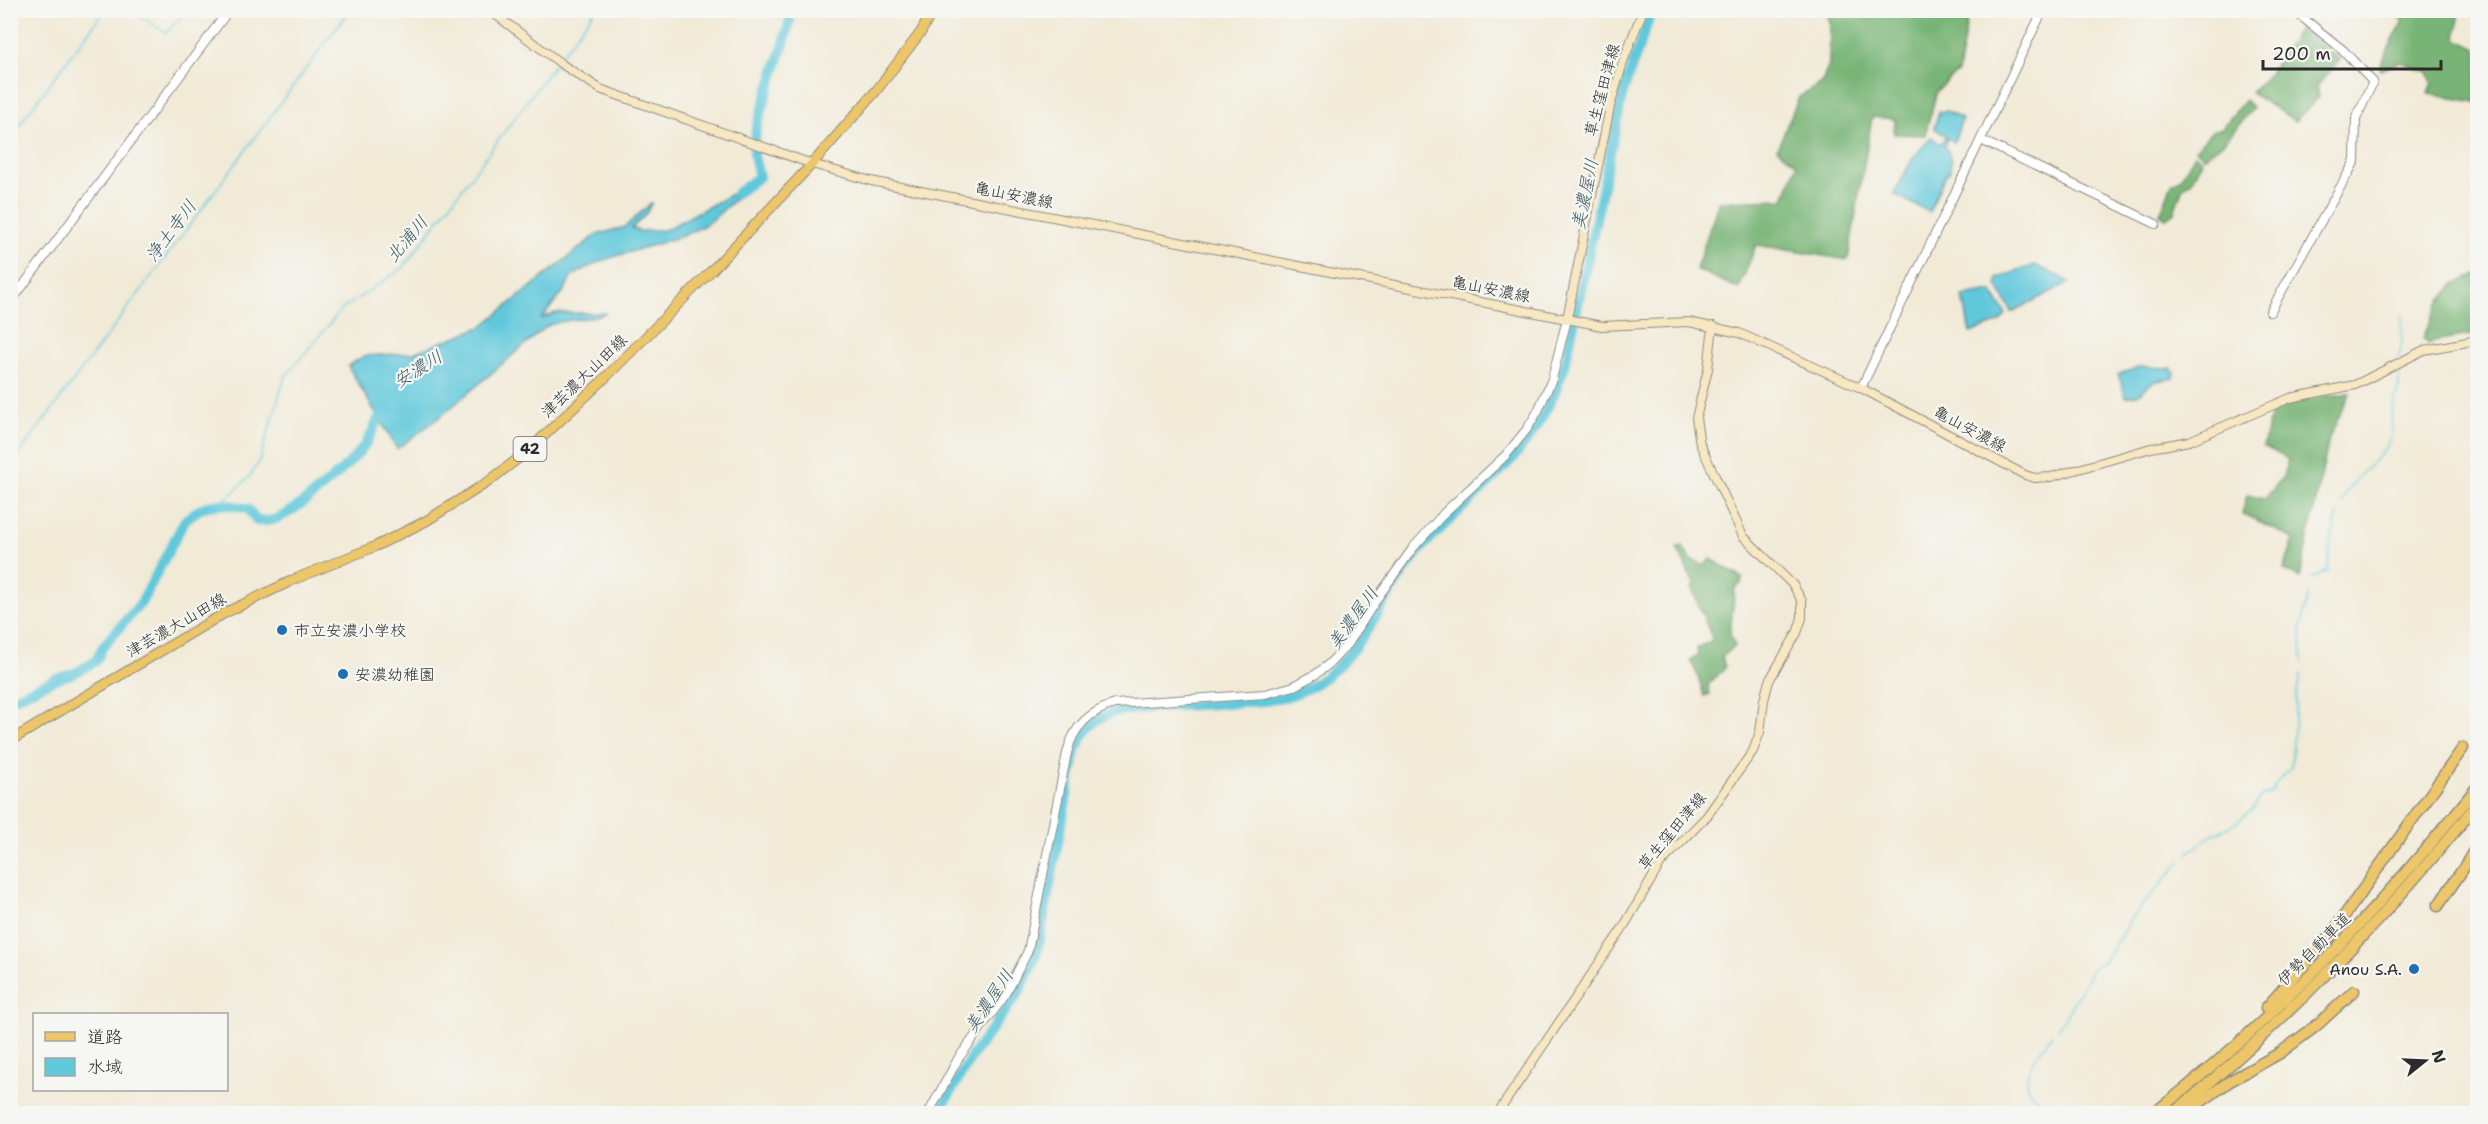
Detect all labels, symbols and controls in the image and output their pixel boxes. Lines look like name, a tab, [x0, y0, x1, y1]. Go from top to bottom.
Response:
scale bar	[2263, 33, 2442, 71]
street label: 草生窪田津線	[1579, 41, 1625, 139]
text: 200 m	[2272, 42, 2331, 66]
water label: 美濃屋川	[1566, 156, 1604, 232]
street label: 亀山安濃線	[973, 177, 1055, 213]
water label: 浄土寺川	[140, 195, 202, 267]
water label: 北浦川	[380, 211, 434, 267]
street label: 亀山安濃線	[1450, 271, 1532, 307]
street label: 津芸濃大山田線	[536, 330, 632, 422]
water label: 安濃川	[389, 345, 447, 393]
street label: 亀山安濃線	[1930, 401, 2010, 457]
road number: 42	[514, 437, 546, 461]
water label: 美濃屋川	[1322, 582, 1384, 654]
street label: 津芸濃大山田線	[122, 588, 230, 662]
place label: 市立安濃小学校	[294, 620, 406, 641]
marker: 市立安濃小学校	[275, 623, 289, 637]
place label: 安濃幼稚園	[355, 664, 435, 685]
marker: 安濃幼稚園	[336, 667, 350, 681]
street label: 草生窪田津線	[1633, 787, 1711, 875]
street label: 伊勢自動車道	[2273, 908, 2355, 990]
place label: Anou S.A.	[2329, 959, 2402, 980]
marker: Anou S.A.	[2407, 962, 2421, 976]
water label: 美濃屋川	[959, 964, 1019, 1038]
legend	[33, 1013, 228, 1091]
text: 道路	[87, 1025, 123, 1049]
north arrow	[2395, 1031, 2455, 1091]
text: N	[2427, 1047, 2451, 1066]
text: 水域	[87, 1055, 123, 1079]

